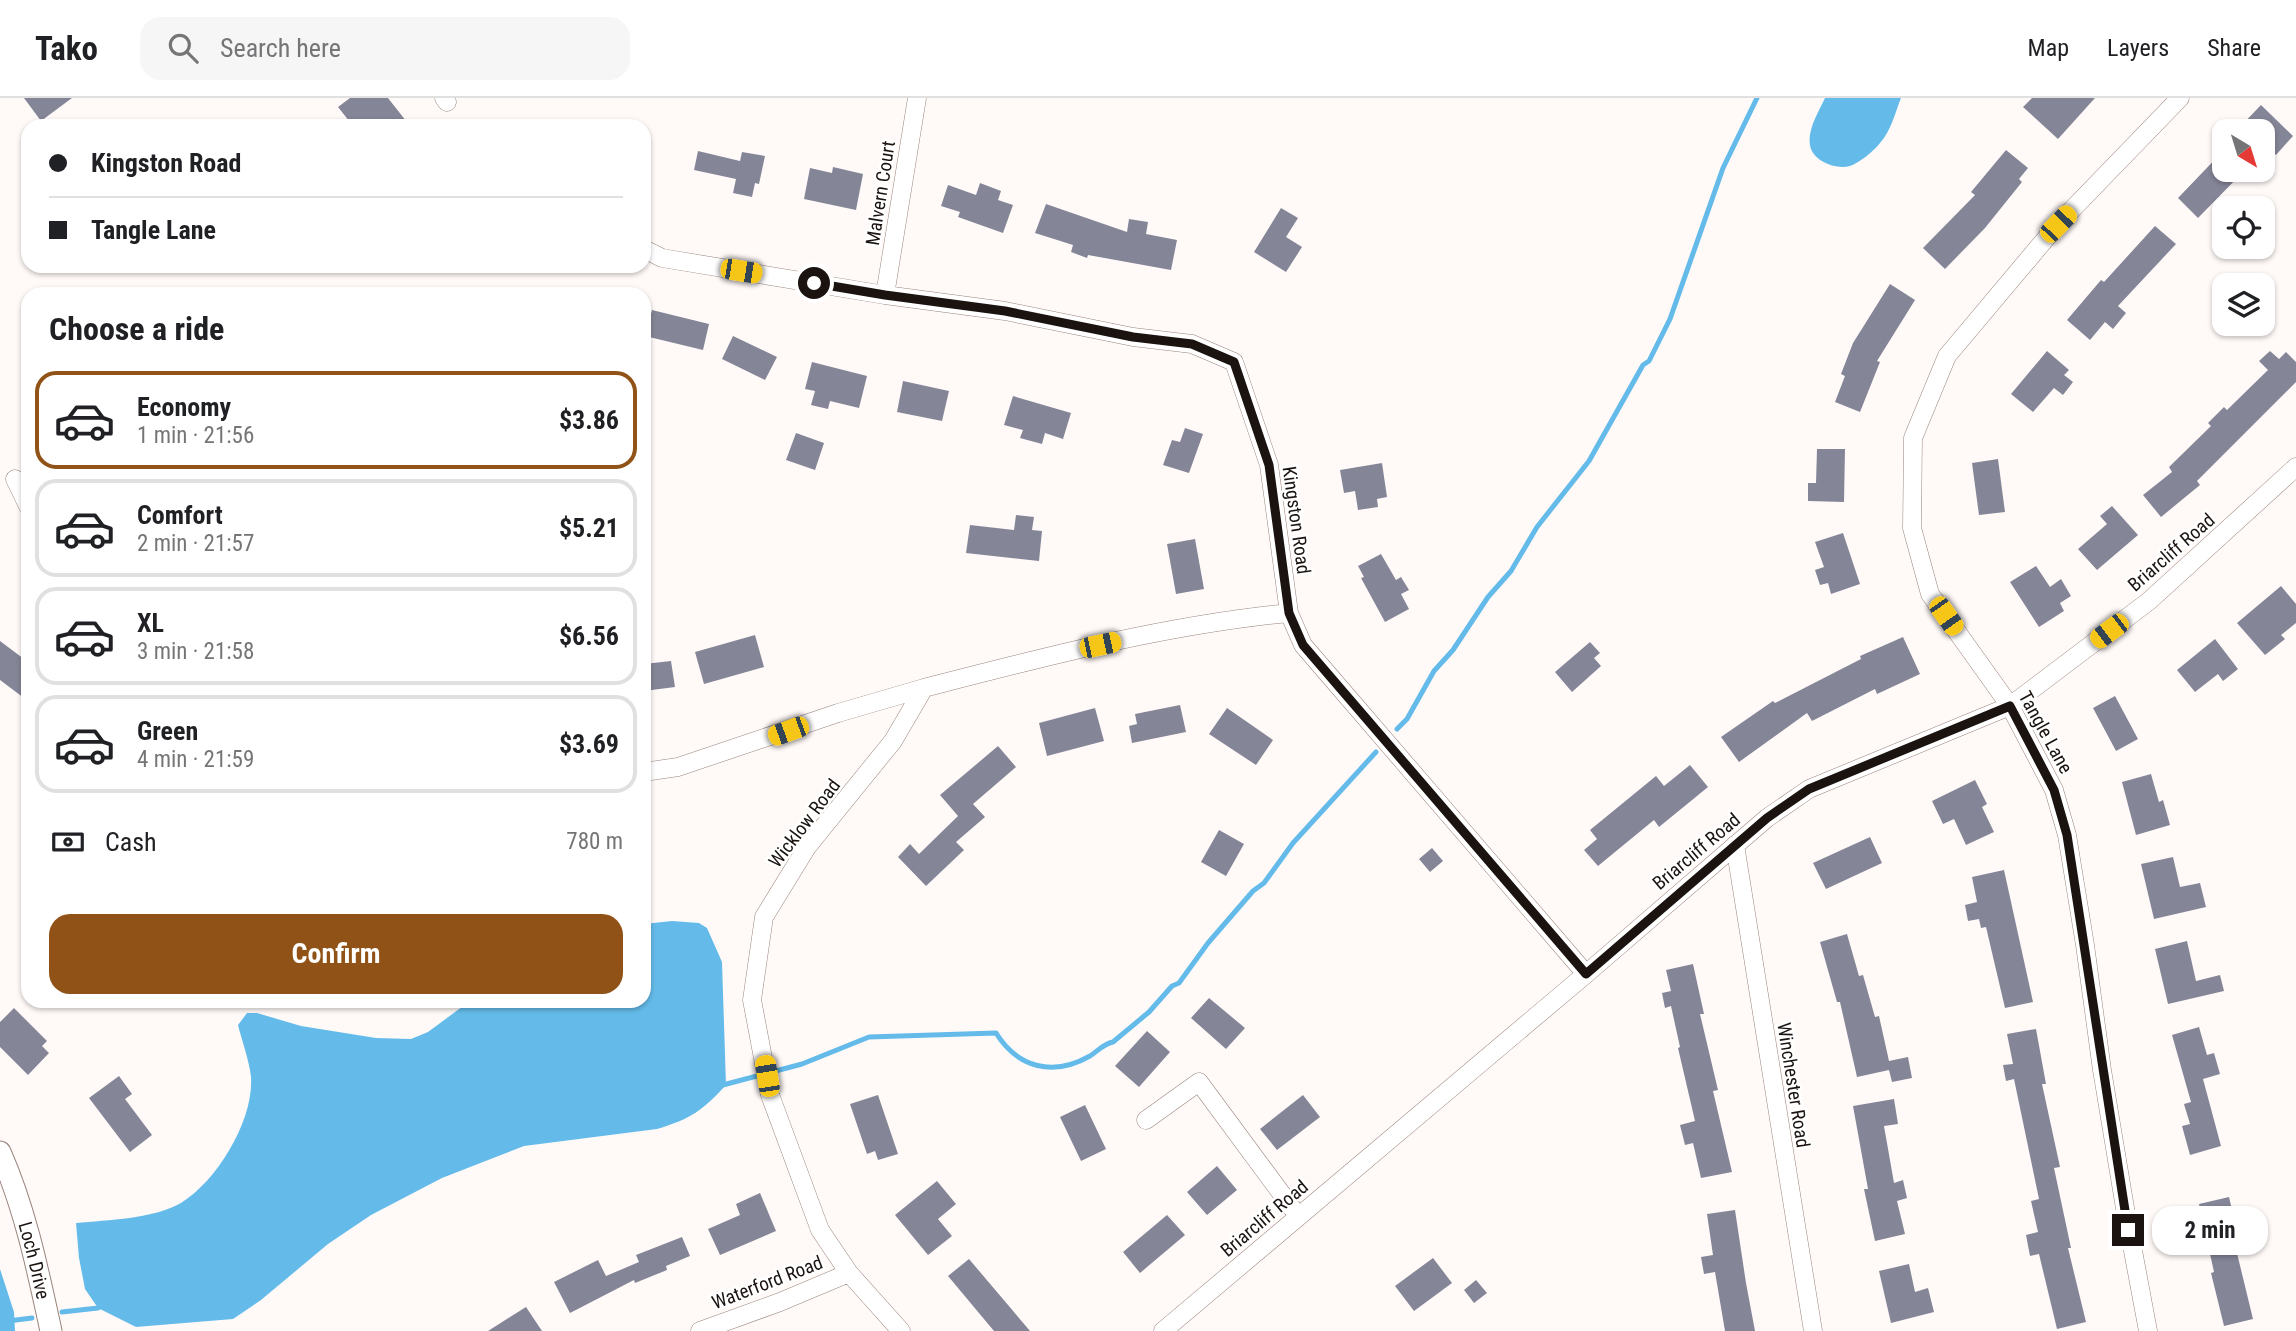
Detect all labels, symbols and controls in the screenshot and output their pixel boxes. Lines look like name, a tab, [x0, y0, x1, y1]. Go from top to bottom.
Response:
search box	[140, 17, 630, 80]
text: Tako	[35, 29, 98, 68]
icon: search	[164, 29, 202, 67]
text: Search here	[220, 33, 341, 63]
text: Map	[2028, 34, 2069, 62]
text: Layers	[2107, 34, 2169, 62]
text: Share	[2207, 34, 2261, 62]
north arrow	[2212, 119, 2275, 182]
map controls	[2212, 119, 2275, 336]
street label: Malvern Court	[861, 139, 900, 247]
text: Kingston Road	[91, 148, 241, 178]
button: locate	[2212, 196, 2275, 259]
car	[2036, 202, 2081, 246]
text: Tangle Lane	[91, 215, 216, 245]
car	[719, 257, 764, 285]
route start	[798, 267, 830, 299]
button: layers	[2212, 273, 2275, 336]
text: Choose a ride	[49, 310, 224, 348]
icon: car	[53, 389, 116, 452]
text: Economy	[137, 392, 231, 422]
text: $3.86	[559, 405, 619, 435]
text: 1 min · 21:56	[137, 422, 254, 449]
street label: Kingston Road	[1278, 465, 1315, 575]
icon: car	[53, 497, 116, 560]
text: Comfort	[137, 500, 223, 530]
street label: Briarcliff Road	[2123, 509, 2219, 596]
text: $5.21	[559, 513, 619, 543]
text: 2 min · 21:57	[137, 530, 254, 557]
car	[1926, 593, 1967, 639]
icon: car	[53, 605, 116, 668]
text: XL	[137, 608, 164, 638]
car	[2086, 610, 2133, 652]
text: $6.56	[559, 621, 619, 651]
car	[1078, 630, 1123, 660]
text: 3 min · 21:58	[137, 638, 254, 665]
street label: Tangle Lane	[2014, 687, 2078, 777]
icon: car	[53, 713, 116, 776]
car	[765, 714, 812, 748]
text: Green	[137, 716, 198, 746]
text: $3.69	[559, 729, 619, 759]
text: 4 min · 21:59	[137, 746, 254, 773]
street label: Wicklow Road	[764, 774, 845, 872]
street label: Briarcliff Road	[1648, 808, 1745, 895]
icon: cash	[49, 823, 87, 861]
text: Cash	[105, 827, 157, 857]
text: 780 m	[566, 828, 623, 855]
button: Confirm	[49, 914, 623, 994]
street label: Winchester Road	[1772, 1021, 1815, 1149]
car	[754, 1054, 781, 1098]
street label: Briarcliff Road	[1216, 1175, 1313, 1262]
callout: 2 min	[2152, 1206, 2268, 1254]
route end	[2112, 1214, 2144, 1246]
text: 2 min	[2184, 1217, 2236, 1244]
street label: Loch Drive	[14, 1219, 55, 1301]
street label: Waterford Road	[709, 1251, 826, 1314]

